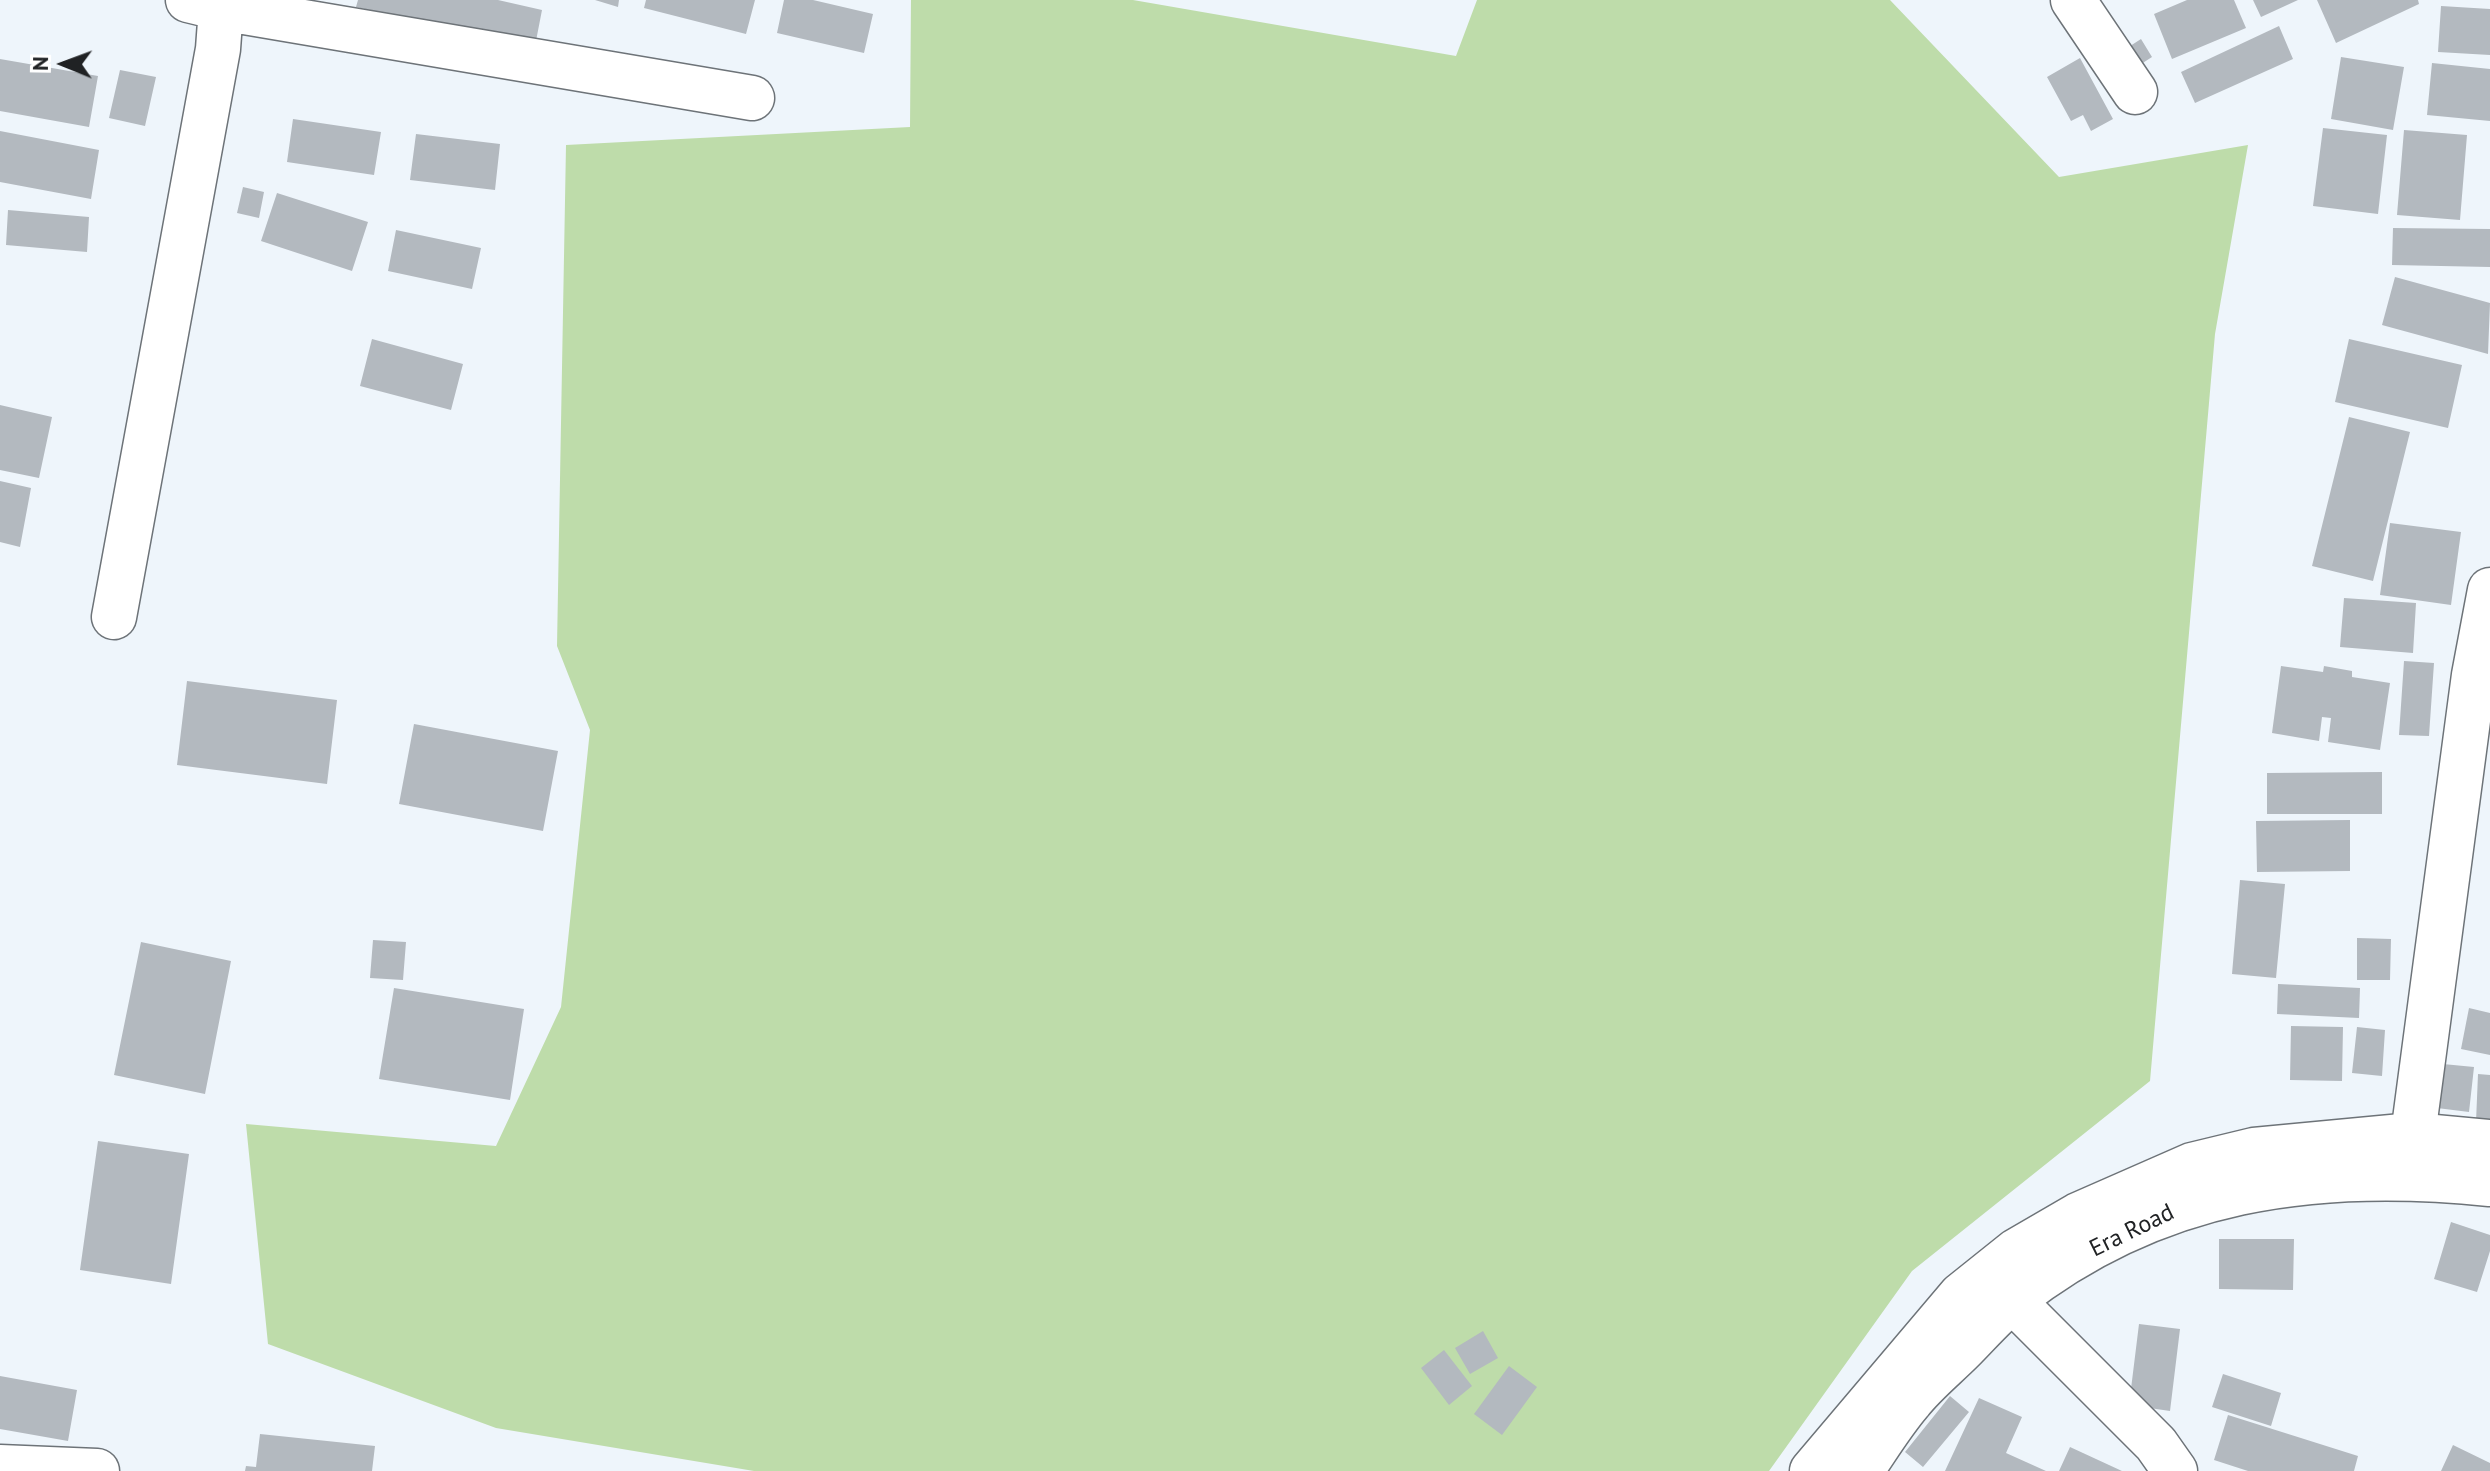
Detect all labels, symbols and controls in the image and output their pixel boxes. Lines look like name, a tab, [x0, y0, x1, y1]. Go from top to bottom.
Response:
north arrow	[24, 24, 104, 104]
text: N	[26, 56, 54, 71]
street label: Era Road	[2085, 1198, 2179, 1264]

